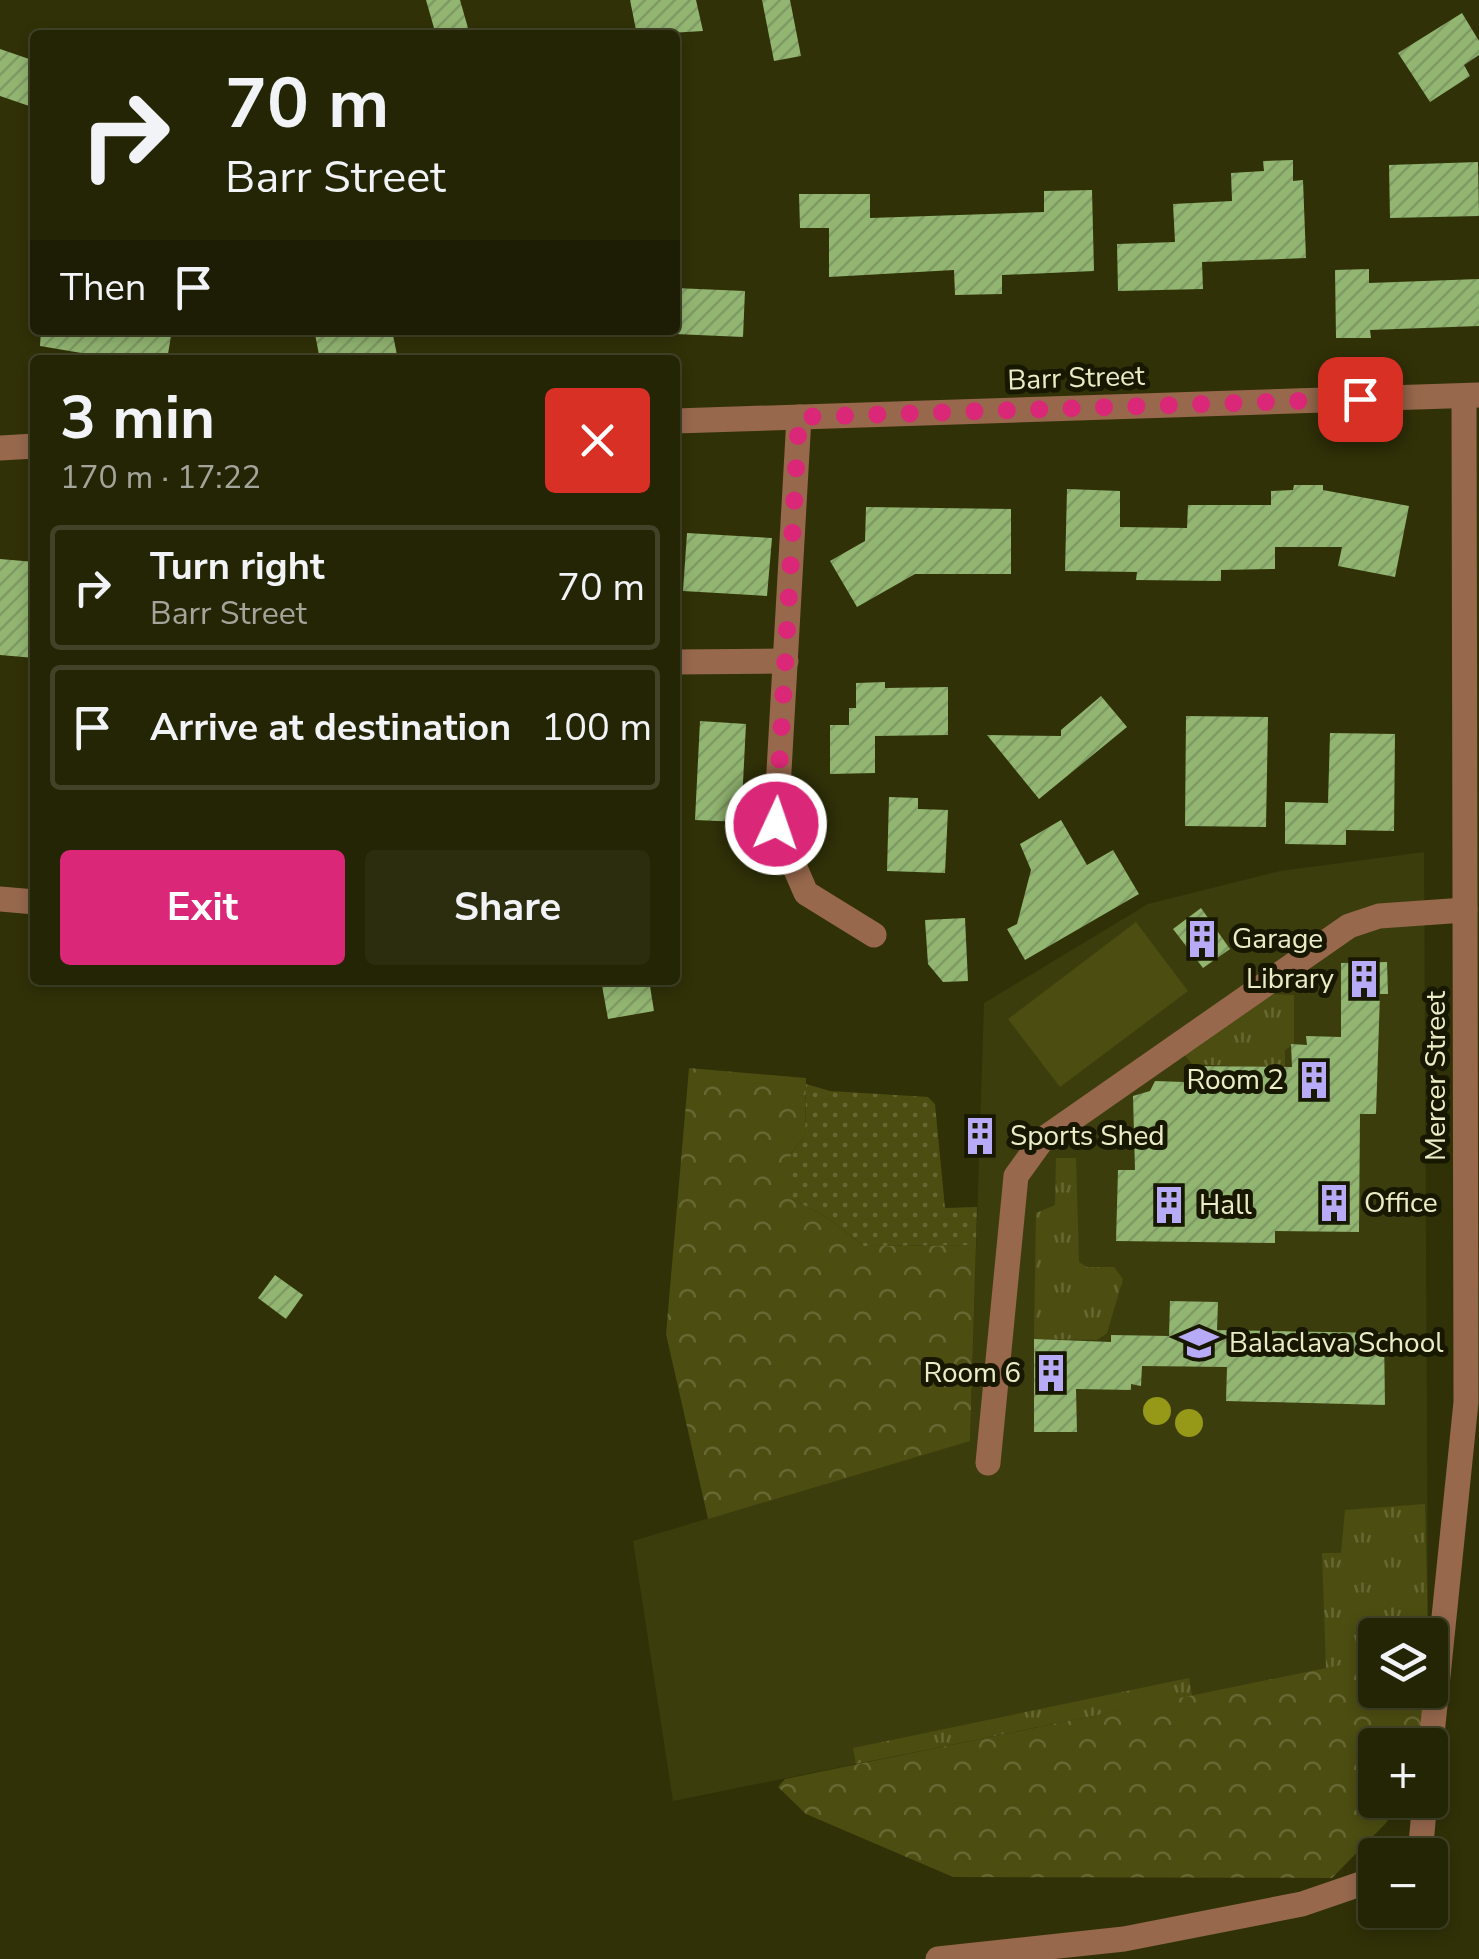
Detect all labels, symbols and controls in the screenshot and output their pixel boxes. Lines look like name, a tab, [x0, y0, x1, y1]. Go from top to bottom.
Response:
text: 70 m	[225, 56, 389, 152]
icon: right	[60, 70, 190, 200]
text: Barr Street	[225, 147, 446, 208]
icon: arrive	[166, 260, 221, 315]
text: Then	[60, 262, 146, 313]
street label: Barr Street	[1007, 357, 1146, 399]
pin	[1318, 357, 1403, 442]
icon: arrive	[1333, 372, 1388, 427]
text: 3 min	[60, 377, 215, 459]
button: close	[545, 388, 650, 493]
text: 170 m · 17:22	[60, 456, 261, 499]
text: Turn right	[150, 541, 325, 592]
icon: right	[65, 560, 120, 615]
text: 70 m	[557, 562, 645, 613]
text: Barr Street	[150, 592, 307, 635]
icon: arrive	[65, 700, 120, 755]
text: Arrive at destination	[150, 702, 511, 753]
text: 100 m	[541, 702, 652, 753]
position arrow	[724, 772, 828, 876]
button: Exit	[60, 850, 345, 965]
button: Share	[365, 850, 650, 965]
building icon: Garage	[1181, 918, 1223, 960]
place label: Garage	[1232, 920, 1323, 958]
building icon: Library	[1343, 958, 1385, 1000]
place label: Library	[1246, 960, 1335, 998]
street label: Mercer Street	[1417, 991, 1455, 1161]
building icon: Room 2	[1293, 1059, 1335, 1101]
place label: Room 2	[1186, 1061, 1284, 1099]
building icon: Sports Shed	[959, 1115, 1001, 1157]
place label: Sports Shed	[1010, 1117, 1165, 1155]
building icon: Office	[1313, 1182, 1355, 1224]
building icon: Hall	[1148, 1184, 1190, 1226]
place label: Office	[1364, 1184, 1438, 1222]
place label: Hall	[1199, 1186, 1252, 1224]
school or university icon: Balaclava School	[1178, 1322, 1220, 1364]
place label: Balaclava School	[1229, 1324, 1444, 1362]
building icon: Room 6	[1030, 1352, 1072, 1394]
place label: Room 6	[923, 1354, 1021, 1392]
map controls	[1358, 1618, 1448, 1928]
button: layers	[1358, 1618, 1448, 1708]
button: +	[1358, 1728, 1448, 1818]
button: −	[1358, 1838, 1448, 1928]

